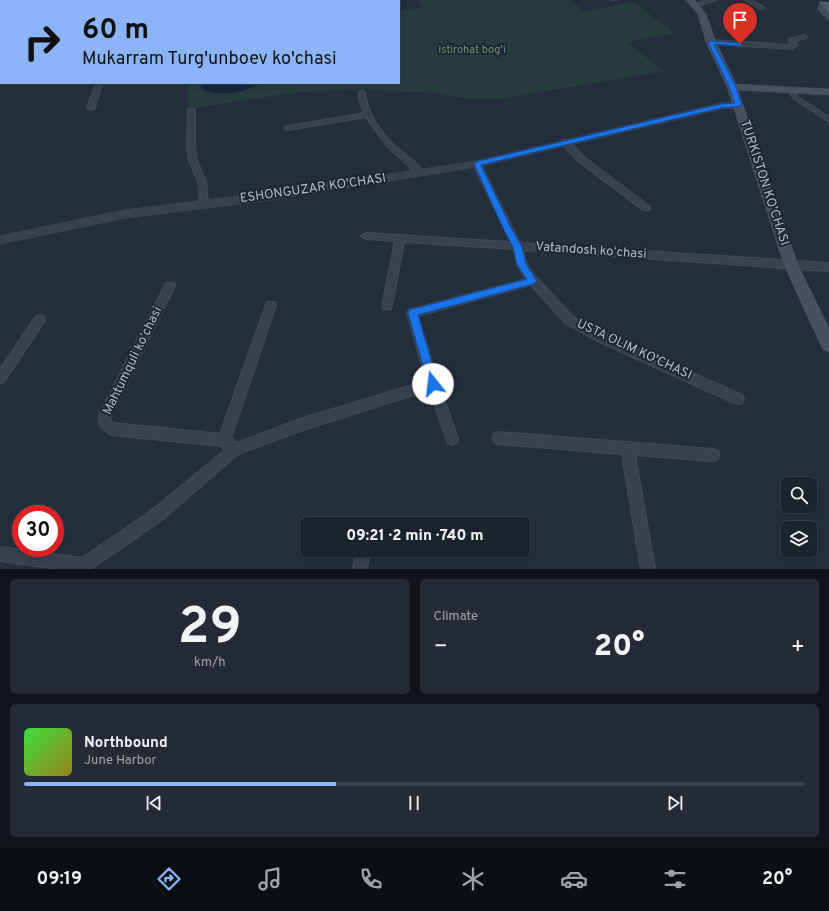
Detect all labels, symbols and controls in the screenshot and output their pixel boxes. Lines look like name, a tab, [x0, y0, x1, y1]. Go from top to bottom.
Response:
pin	[723, 3, 757, 44]
icon: arrive	[729, 9, 751, 31]
text: 60 m	[82, 13, 149, 49]
icon: right	[16, 16, 68, 68]
park label: Istirohat bog'i	[438, 43, 506, 57]
text: Mukarram Turg'unboev ko'chasi	[82, 48, 337, 71]
street label: TURKISTON KO’CHASI	[736, 118, 792, 248]
street label: ESHONGUZAR KO'CHASI	[239, 171, 387, 207]
street label: Vatandosh koʻchasi	[535, 239, 647, 263]
street label: Mahtumquli koʻchasi	[100, 304, 166, 418]
street label: USTA OLIM KO'CHASI	[574, 316, 694, 384]
position arrow	[412, 363, 454, 405]
map controls	[781, 477, 817, 557]
button: search	[781, 477, 817, 513]
speed limit sign: 30	[12, 505, 64, 557]
button: layers	[781, 521, 817, 557]
text: 09:21 · 2 min · 740 m	[346, 527, 484, 546]
text: 29	[178, 596, 242, 662]
text: Climate	[434, 609, 478, 625]
text: 20°	[594, 629, 645, 666]
text: −	[434, 634, 448, 661]
text: +	[791, 634, 805, 661]
text: km/h	[194, 655, 226, 671]
text: Northbound	[84, 734, 168, 753]
text: June Harbor	[84, 753, 157, 769]
icon: previous	[143, 792, 165, 814]
icon: pause	[403, 792, 425, 814]
icon: next	[664, 792, 686, 814]
icon: directions	[155, 865, 183, 893]
icon: music	[256, 865, 284, 893]
icon: phone	[357, 865, 385, 893]
icon: climate	[459, 865, 487, 893]
icon: car	[560, 865, 588, 893]
icon: filters	[661, 865, 689, 893]
text: 09:19	[37, 868, 82, 891]
text: 20°	[762, 868, 792, 891]

